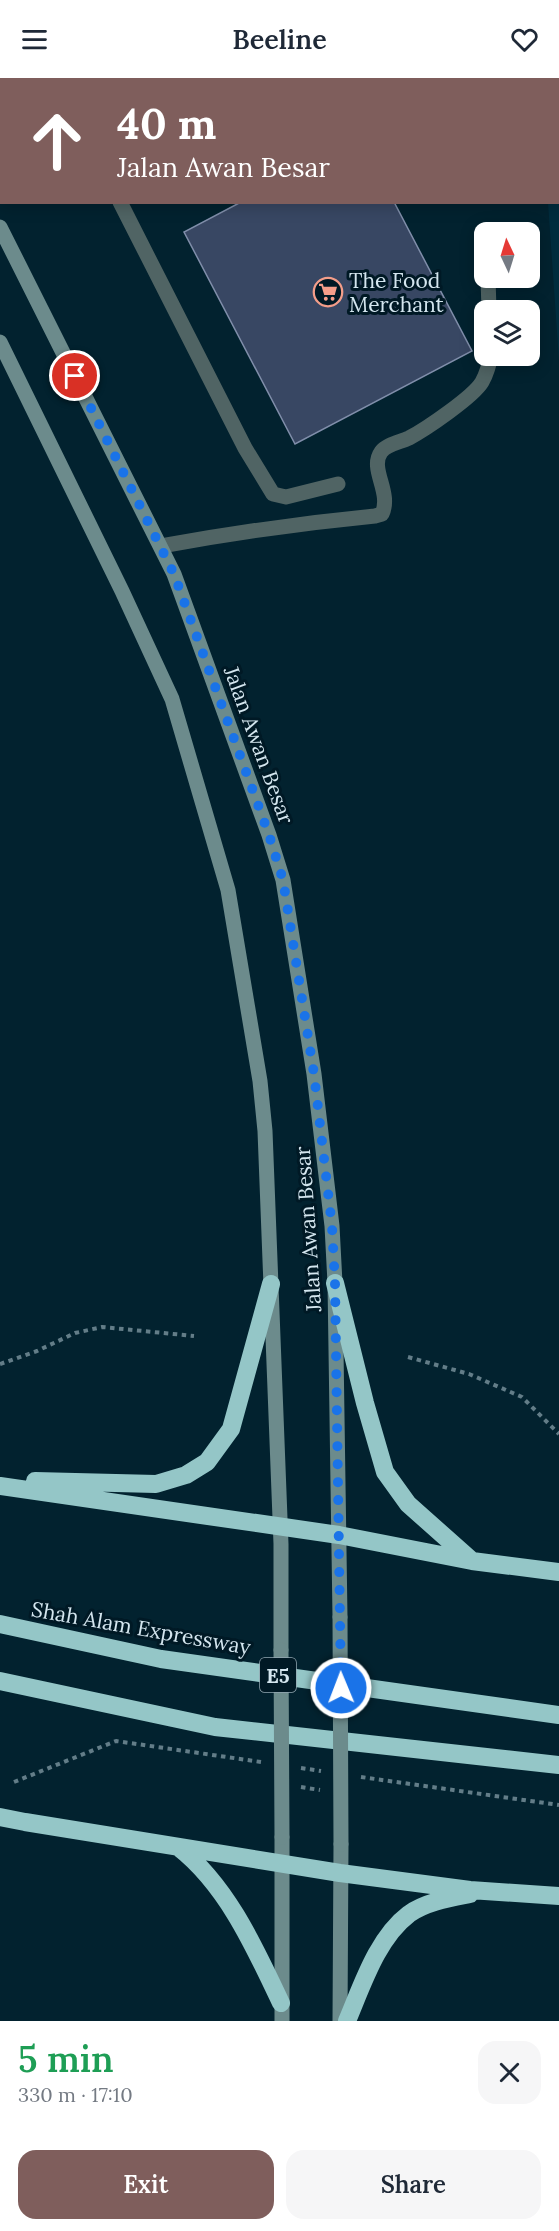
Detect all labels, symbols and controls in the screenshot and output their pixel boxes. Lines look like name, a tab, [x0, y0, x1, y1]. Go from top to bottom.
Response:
text: Beeline	[232, 22, 327, 56]
icon: menu	[18, 23, 51, 56]
icon: heart	[508, 23, 541, 56]
text: 40 m	[117, 97, 216, 151]
icon: ahead	[18, 102, 96, 180]
text: Jalan Awan Besar	[117, 150, 330, 184]
north arrow	[474, 222, 540, 288]
map controls	[474, 222, 540, 366]
place label: The Food Merchant	[349, 267, 445, 318]
supermarket icon: The Food Merchant	[312, 276, 344, 308]
button: layers	[474, 300, 540, 366]
pin	[49, 350, 100, 401]
icon: arrive	[58, 359, 91, 392]
street label: Jalan Awan Besar	[218, 662, 300, 827]
street label: Jalan Awan Besar	[289, 1145, 327, 1314]
street label: Shah Alam Expressway	[29, 1595, 253, 1661]
position arrow	[309, 1656, 373, 1720]
road number: E5	[260, 1658, 296, 1692]
text: 5 min	[18, 2036, 114, 2082]
button: close	[478, 2041, 541, 2104]
text: 330 m · 17:10	[18, 2082, 133, 2107]
button: Exit	[18, 2150, 274, 2219]
button: Share	[286, 2150, 541, 2219]

